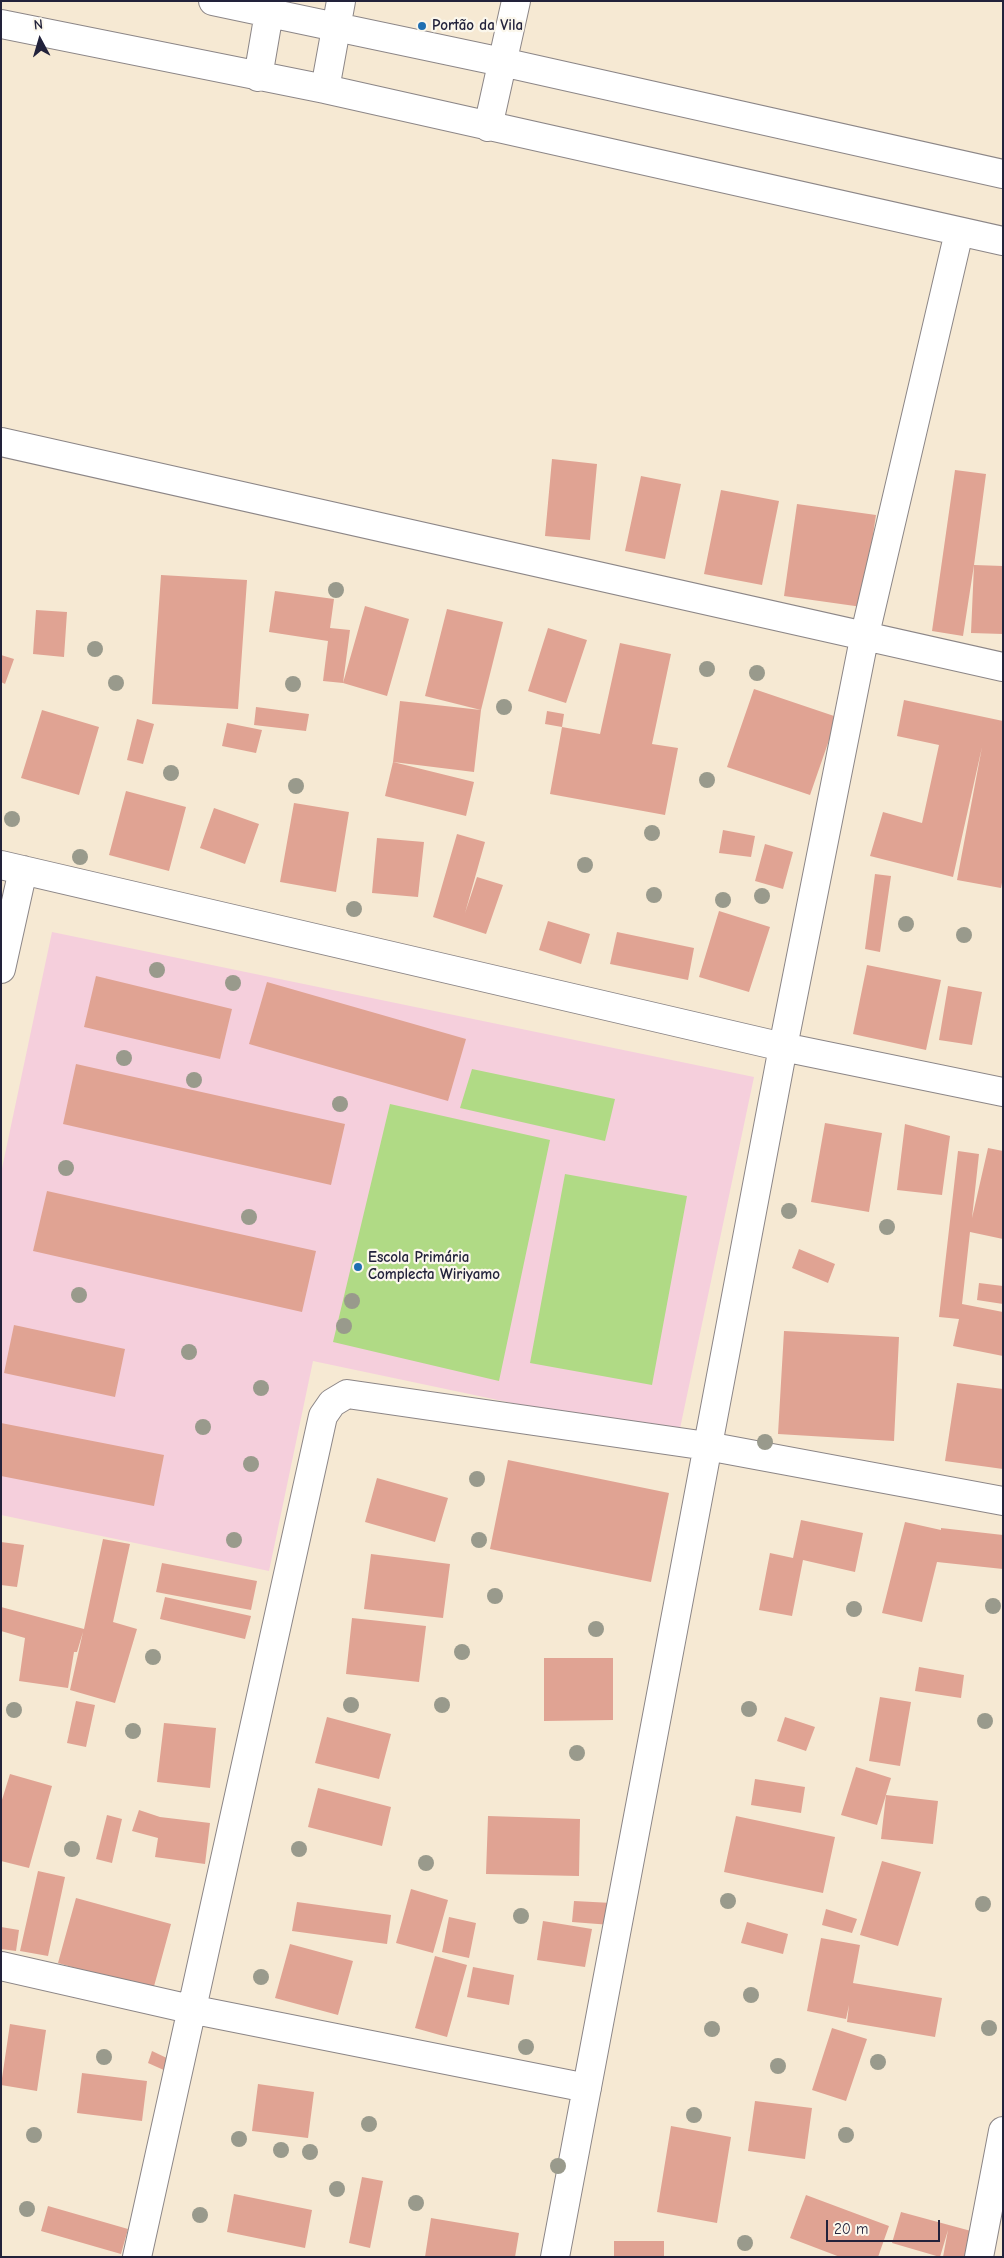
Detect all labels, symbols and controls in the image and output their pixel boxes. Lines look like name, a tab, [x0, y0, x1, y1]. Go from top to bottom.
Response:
north arrow	[15, 15, 65, 65]
text: N	[33, 16, 44, 34]
place label: Portão da Vila	[432, 17, 523, 35]
marker: Portão da Vila	[416, 20, 428, 32]
place label: Escola Primária Complecta Wiriyamo	[368, 1249, 500, 1284]
marker: Escola Primária Complecta Wiriyamo	[352, 1261, 364, 1273]
scale bar	[829, 2210, 943, 2242]
text: 20 m	[834, 2220, 868, 2238]

